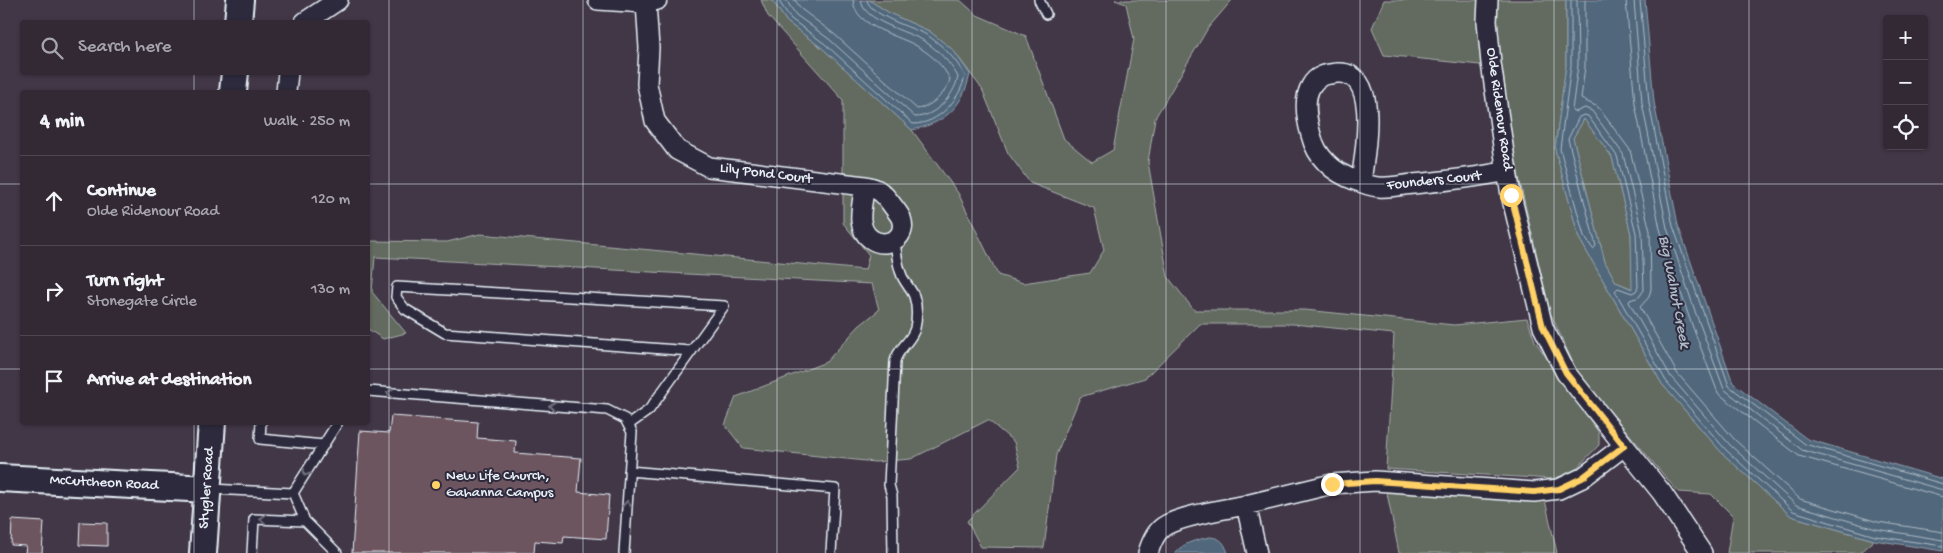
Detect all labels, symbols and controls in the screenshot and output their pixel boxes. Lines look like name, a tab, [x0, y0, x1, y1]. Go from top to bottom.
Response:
map controls	[1883, 15, 1928, 150]
button: +	[1883, 15, 1928, 60]
search box	[20, 20, 370, 75]
icon: search	[38, 34, 66, 62]
text: Search here	[78, 36, 172, 59]
street label: Olde Ridenour Road	[1481, 47, 1517, 173]
button: −	[1883, 60, 1928, 105]
button: locate	[1883, 105, 1928, 150]
text: 4 min	[40, 110, 84, 135]
text: Walk · 250 m	[264, 113, 350, 132]
street label: Lily Pond Court	[719, 159, 815, 189]
street label: Founders Court	[1385, 167, 1484, 195]
text: Continue	[87, 180, 156, 203]
route start	[1500, 184, 1523, 207]
icon: ahead	[40, 187, 68, 215]
text: 120 m	[311, 191, 350, 210]
text: Olde Ridenour Road	[87, 203, 219, 222]
water label: Big Walnut Creek	[1653, 234, 1694, 352]
text: Turn right	[87, 270, 163, 293]
icon: right	[40, 277, 68, 305]
text: 130 m	[311, 281, 350, 300]
text: Stonegate Circle	[87, 293, 197, 312]
icon: arrive	[40, 367, 68, 395]
text: Arrive at destination	[87, 369, 251, 392]
one-way arrow	[386, 387, 394, 398]
one-way arrow	[548, 400, 556, 411]
street label: Stygler Road	[195, 445, 219, 529]
one-way arrow	[303, 467, 313, 476]
place label: New Life Church, Gahanna Campus	[446, 467, 554, 502]
street label: McCutcheon Road	[49, 471, 160, 495]
route end	[1321, 473, 1344, 496]
marker: New Life Church, Gahanna Campus	[430, 479, 442, 491]
one-way arrow	[622, 500, 633, 508]
one-way arrow	[258, 514, 266, 525]

